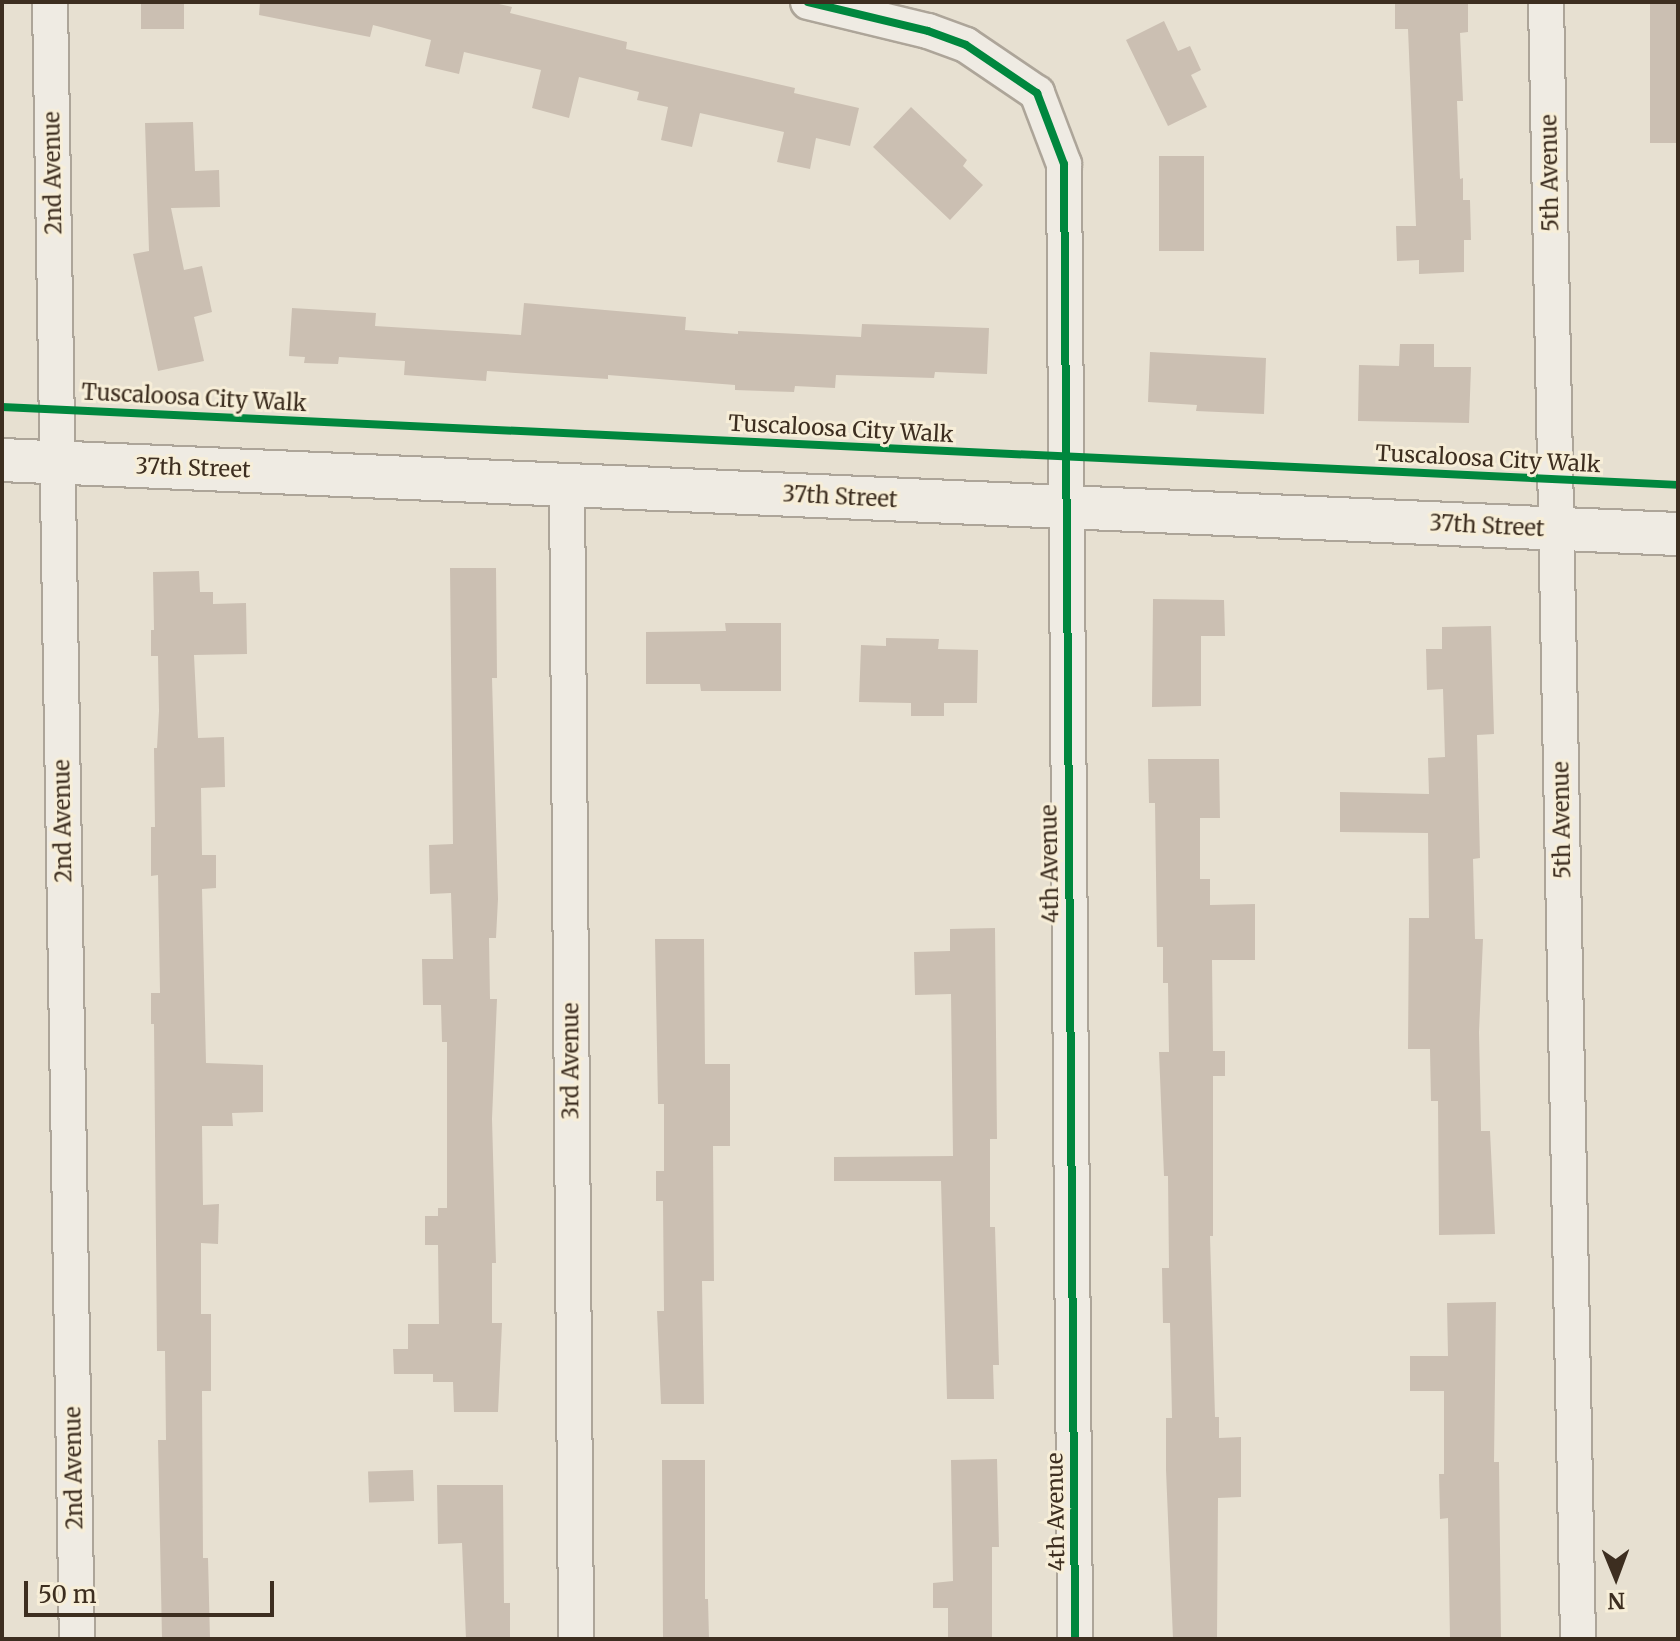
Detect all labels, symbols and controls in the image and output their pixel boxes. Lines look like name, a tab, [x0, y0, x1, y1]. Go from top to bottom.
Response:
street label: 2nd Avenue	[39, 111, 67, 235]
street label: 5th Avenue	[1536, 114, 1564, 232]
street label: Tuscaloosa City Walk	[81, 379, 307, 417]
street label: Tuscaloosa City Walk	[728, 410, 954, 448]
street label: Tuscaloosa City Walk	[1375, 440, 1601, 478]
street label: 37th Street	[135, 453, 251, 483]
street label: 37th Street	[782, 481, 898, 513]
street label: 37th Street	[1429, 510, 1545, 542]
street label: 2nd Avenue	[49, 759, 77, 883]
street label: 5th Avenue	[1548, 761, 1576, 879]
street label: 4th Avenue	[1036, 804, 1064, 924]
street label: 3rd Avenue	[558, 1002, 584, 1120]
street label: 2nd Avenue	[60, 1406, 88, 1530]
street label: 4th Avenue	[1042, 1452, 1070, 1572]
north arrow	[1576, 1537, 1656, 1617]
scale bar	[28, 1565, 278, 1615]
text: 50 m	[38, 1579, 97, 1610]
text: N	[1607, 1587, 1625, 1615]

